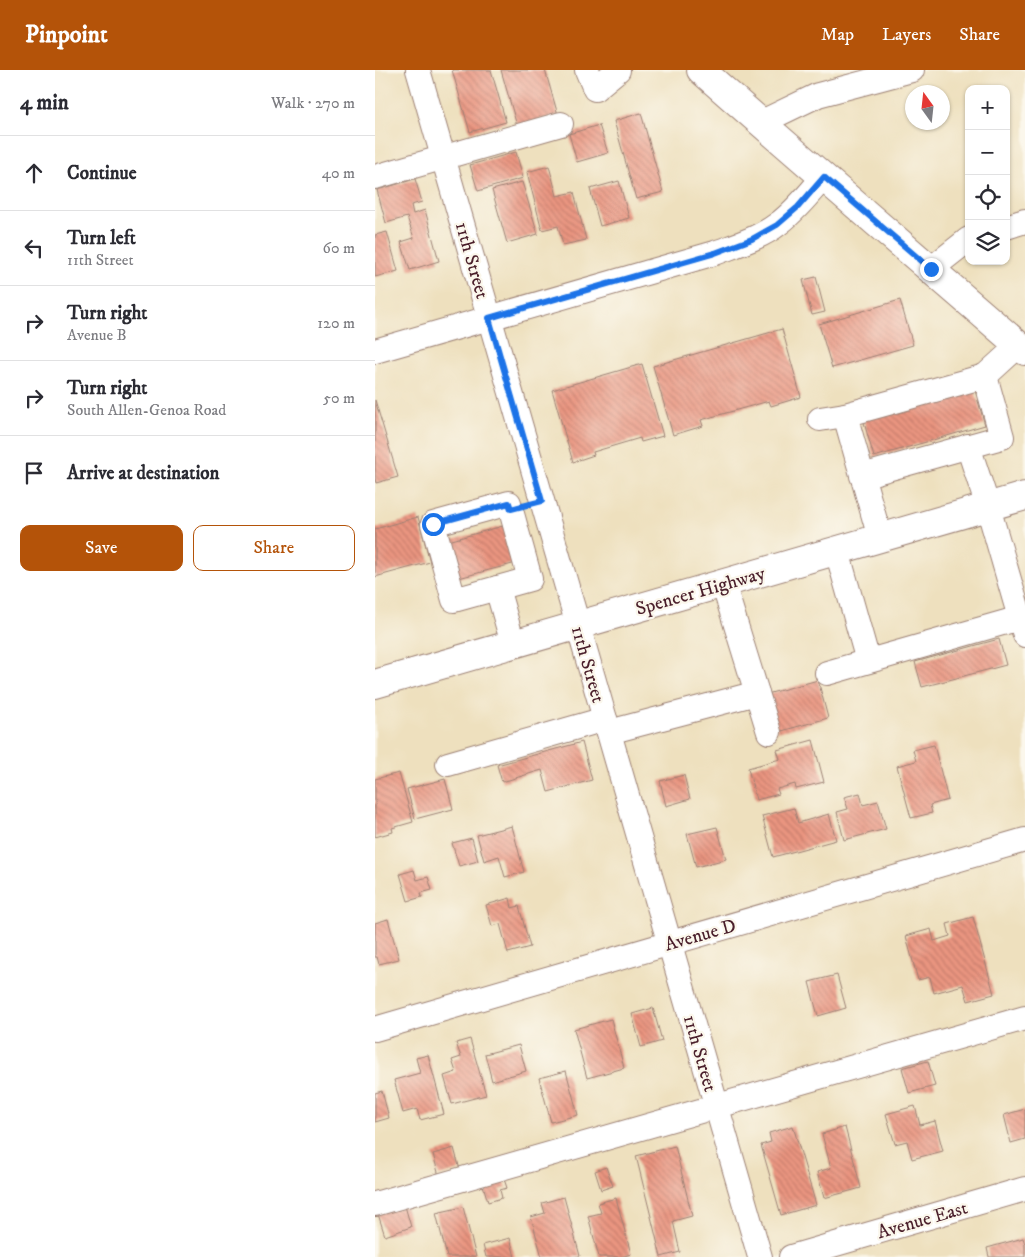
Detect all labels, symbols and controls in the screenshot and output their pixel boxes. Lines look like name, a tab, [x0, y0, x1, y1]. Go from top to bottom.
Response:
text: Pinpoint	[25, 20, 108, 50]
text: Map	[821, 24, 854, 46]
text: Layers	[882, 24, 931, 46]
text: Share	[959, 24, 1000, 46]
north arrow	[905, 85, 950, 130]
map controls	[965, 85, 1010, 265]
button: +	[965, 85, 1010, 130]
text: 4 min	[20, 90, 69, 116]
text: Walk · 270 m	[271, 93, 355, 113]
button: −	[965, 130, 1010, 175]
icon: ahead	[20, 159, 48, 187]
text: Continue	[67, 162, 137, 185]
text: 40 m	[322, 163, 355, 183]
button: locate	[965, 175, 1010, 220]
street label: 11th Street	[450, 219, 494, 302]
button: layers	[965, 220, 1010, 265]
text: Turn left	[67, 227, 136, 250]
icon: left	[20, 234, 48, 262]
text: 60 m	[323, 238, 355, 258]
text: 11th Street	[67, 250, 134, 270]
route end	[920, 258, 943, 281]
text: Turn right	[67, 302, 147, 325]
icon: right	[20, 309, 48, 337]
text: 120 m	[317, 313, 355, 333]
text: Avenue B	[67, 325, 127, 345]
text: Turn right	[67, 377, 147, 400]
icon: right	[20, 384, 48, 412]
text: 50 m	[323, 388, 355, 408]
text: South Allen-Genoa Road	[67, 400, 226, 420]
icon: arrive	[20, 459, 48, 487]
text: Arrive at destination	[67, 462, 219, 485]
route start	[422, 513, 445, 536]
button: Save	[20, 525, 183, 571]
button: Share	[193, 525, 355, 571]
street label: Spencer Highway	[633, 562, 769, 621]
street label: 11th Street	[566, 623, 610, 706]
street label: Avenue D	[662, 914, 739, 957]
street label: 11th Street	[678, 1012, 722, 1095]
street label: Avenue East	[875, 1197, 970, 1244]

